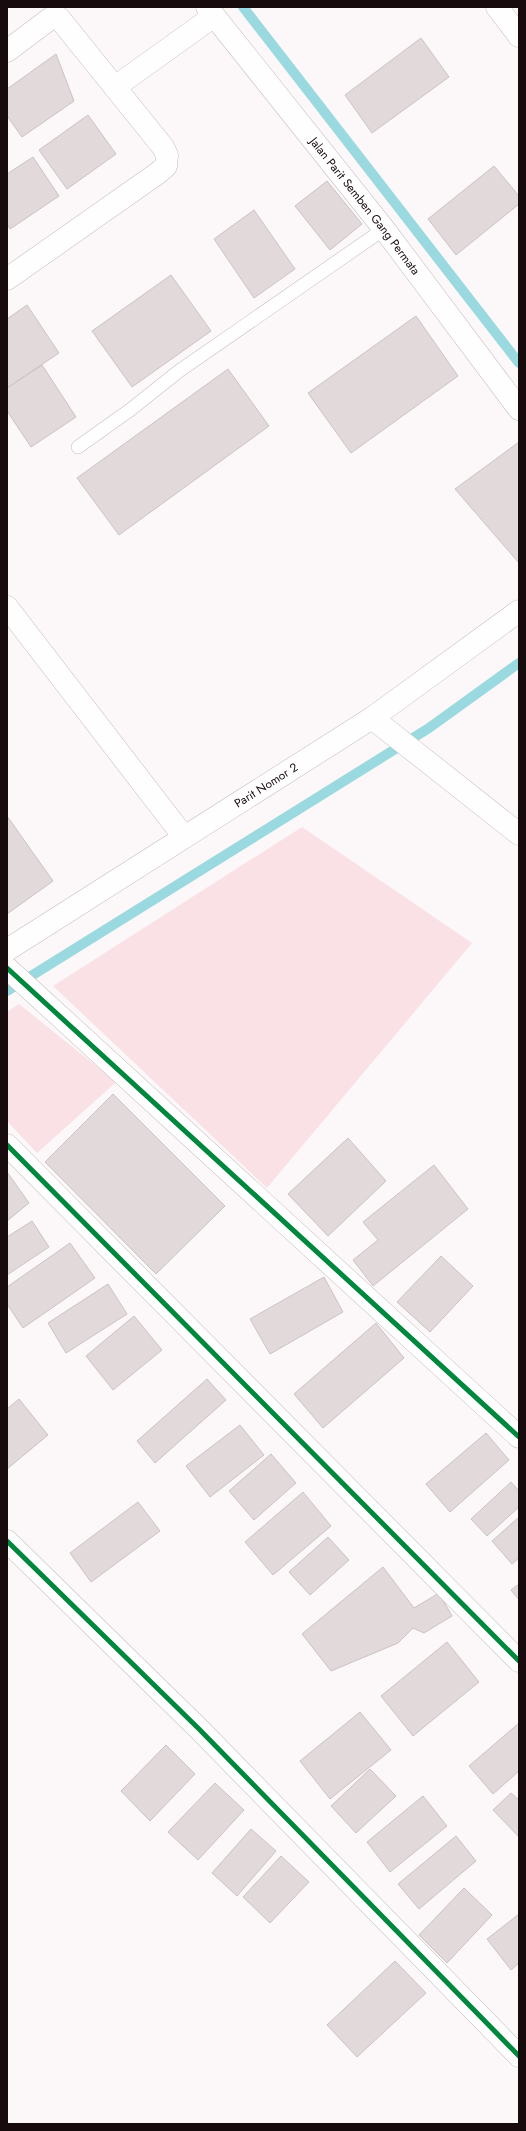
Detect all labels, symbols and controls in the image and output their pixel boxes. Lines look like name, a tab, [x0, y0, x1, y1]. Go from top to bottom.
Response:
street label: Jalan Parit Semben Gang Permata	[304, 132, 424, 279]
street label: Parit Nomor 2	[231, 758, 301, 812]

